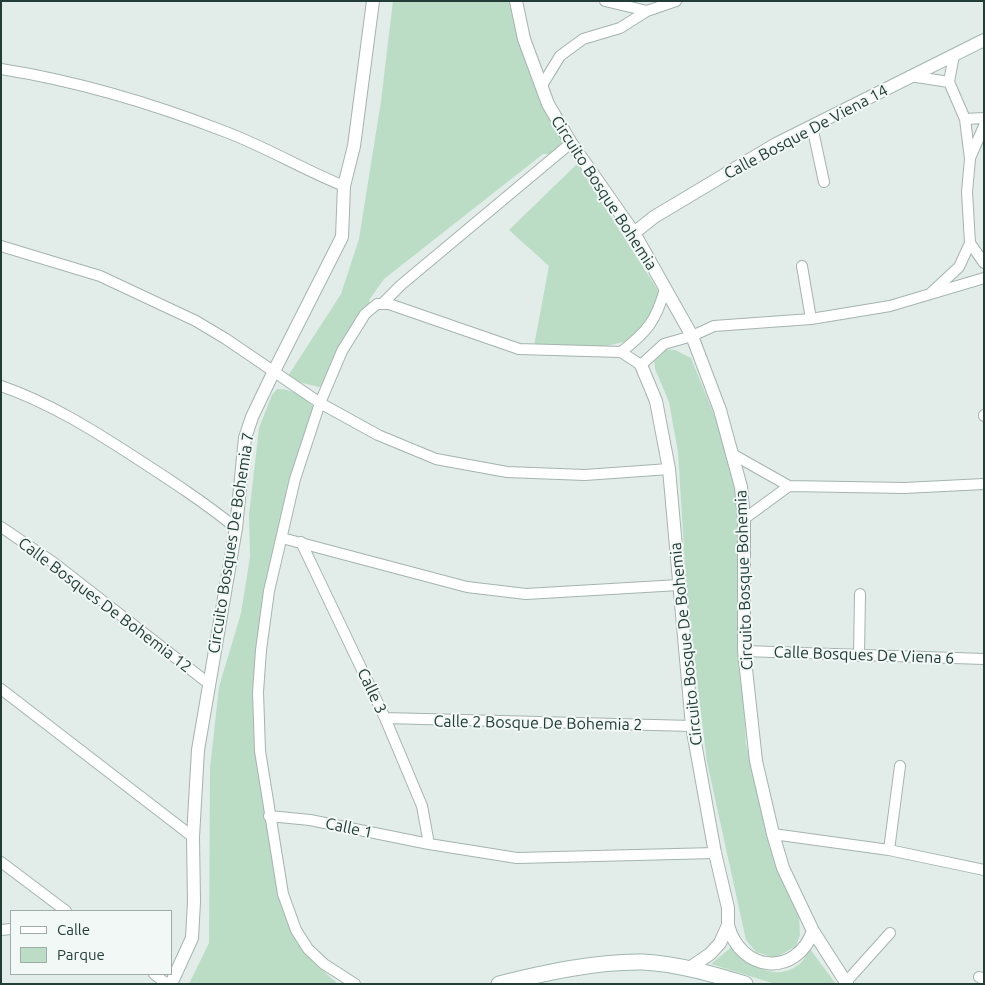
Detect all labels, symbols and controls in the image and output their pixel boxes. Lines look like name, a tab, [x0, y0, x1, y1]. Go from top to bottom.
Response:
street label: Calle Bosque De Viena 14	[721, 81, 891, 183]
street label: Circuito Bosque Bohemia	[547, 112, 661, 274]
street label: Circuito Bosques De Bohemia 7	[204, 431, 258, 655]
street label: Circuito Bosque Bohemia	[731, 490, 757, 670]
street label: Calle Bosques De Bohemia 12	[14, 533, 196, 677]
street label: Circuito Bosque De Bohemia	[666, 541, 706, 747]
street label: Calle Bosques De Viena 6	[773, 642, 955, 668]
street label: Calle 3	[353, 665, 391, 717]
street label: Calle 2 Bosque De Bohemia 2	[433, 712, 643, 734]
street label: Calle 1	[324, 814, 374, 842]
legend	[10, 910, 172, 975]
text: Calle	[57, 921, 90, 938]
text: Parque	[57, 946, 105, 963]

